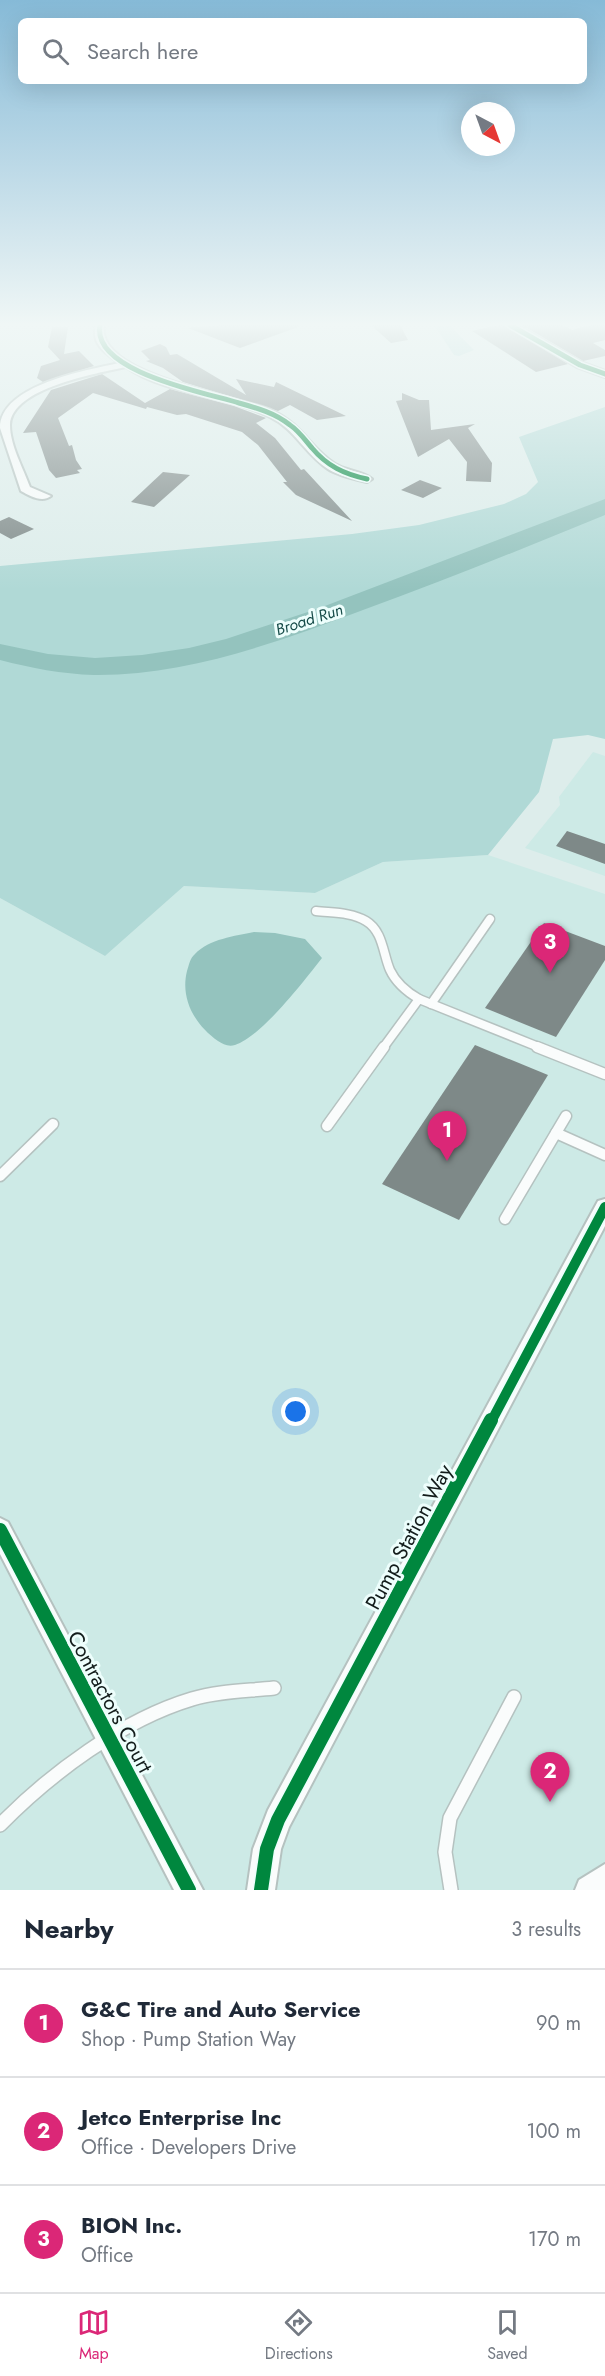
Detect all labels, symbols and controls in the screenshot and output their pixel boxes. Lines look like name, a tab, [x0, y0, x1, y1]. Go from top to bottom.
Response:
search box	[18, 18, 587, 84]
icon: search	[39, 35, 72, 68]
text: Search here	[87, 35, 198, 67]
north arrow	[461, 102, 515, 156]
water label: Broad Run	[272, 598, 346, 641]
pin: 3	[530, 924, 570, 973]
pin: 1	[428, 1112, 466, 1161]
your location	[281, 1397, 310, 1426]
street label: Pump Station Way	[358, 1458, 460, 1615]
street label: Contractors Court	[60, 1626, 160, 1778]
pin: 2	[530, 1752, 570, 1802]
text: Nearby	[24, 1910, 113, 1948]
text: 3 results	[511, 1915, 581, 1944]
text: G&C Tire and Auto Service	[81, 1993, 361, 2025]
text: 1	[38, 2009, 49, 2038]
text: 90 m	[536, 2009, 581, 2038]
text: Shop · Pump Station Way	[81, 2025, 296, 2054]
text: Jetco Enterprise Inc	[81, 2101, 281, 2133]
text: 2	[37, 2117, 50, 2146]
text: 100 m	[526, 2117, 581, 2146]
text: Office · Developers Drive	[81, 2133, 296, 2162]
text: BION Inc.	[81, 2209, 182, 2241]
text: 3	[37, 2225, 50, 2254]
text: 170 m	[528, 2225, 581, 2254]
text: Office	[81, 2241, 133, 2270]
tab: Map	[77, 2306, 110, 2365]
tab: Directions	[265, 2306, 333, 2365]
tab: Saved	[487, 2306, 528, 2365]

